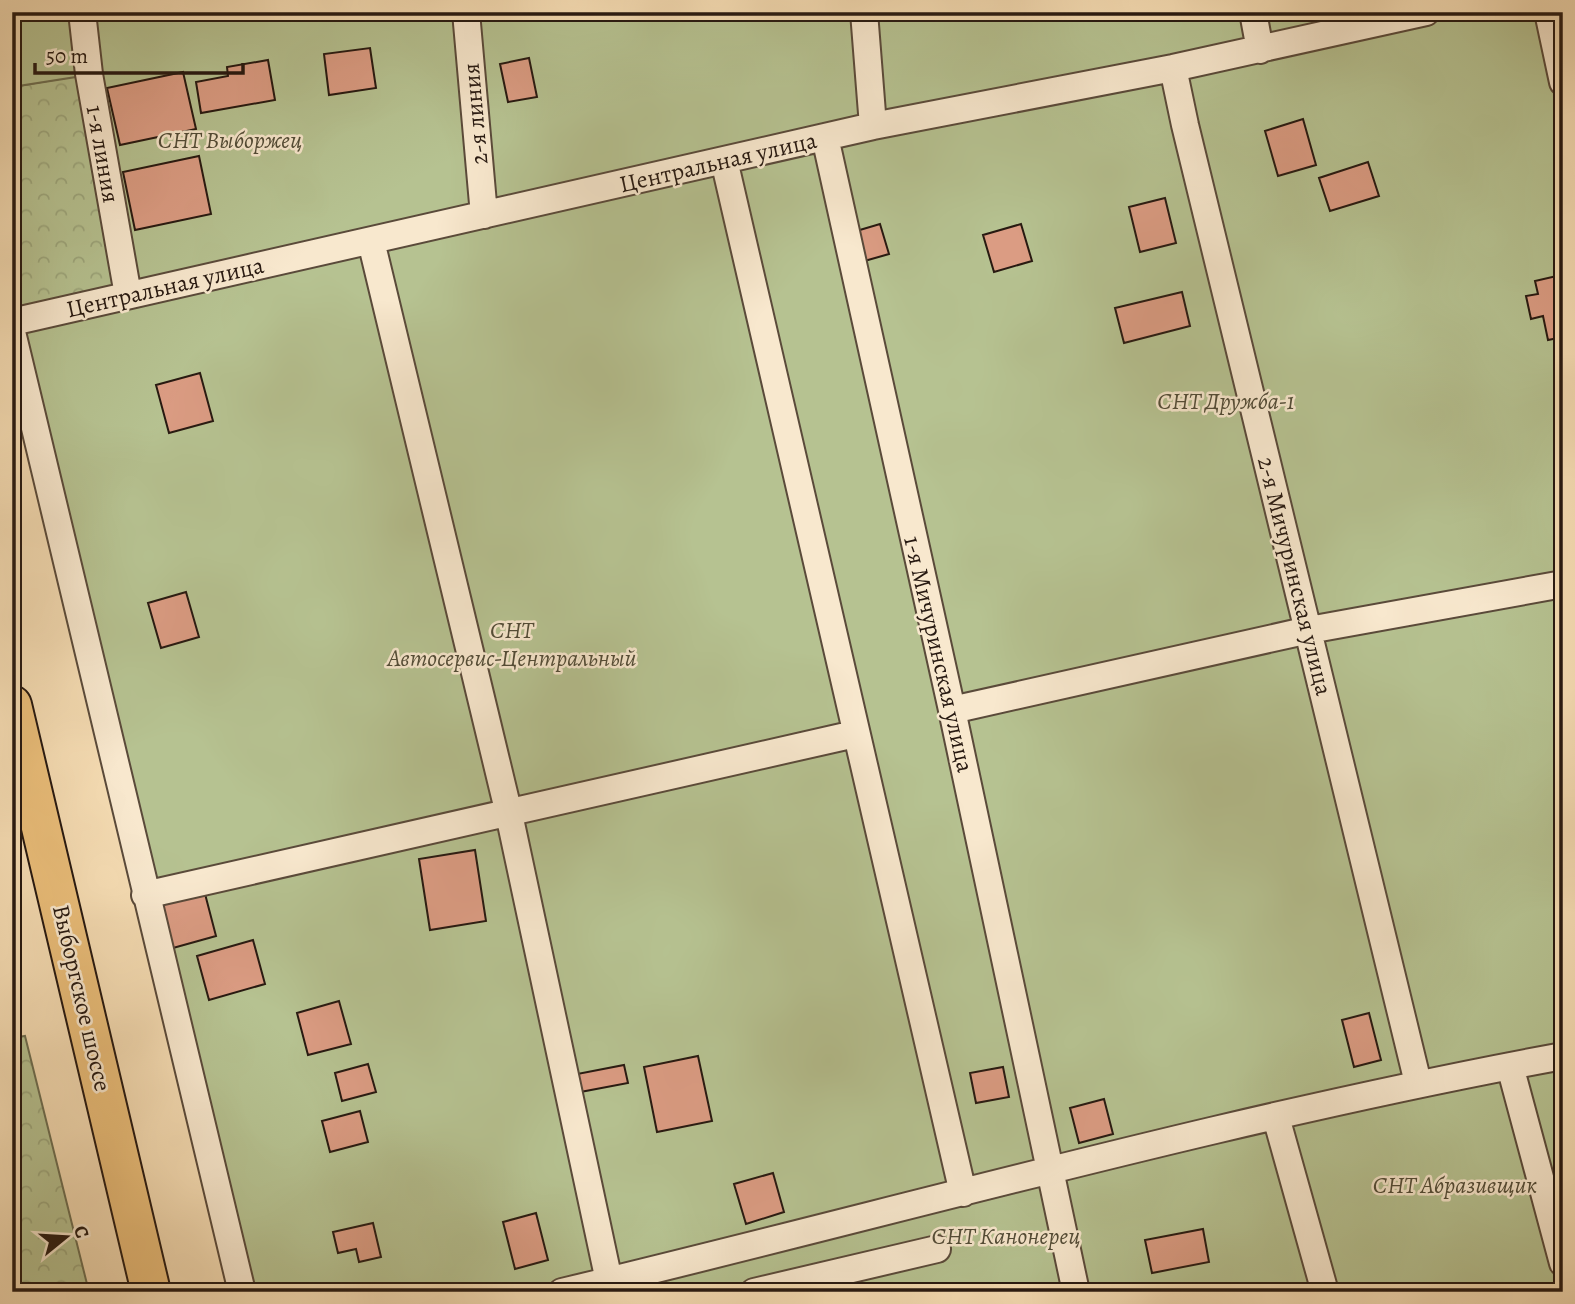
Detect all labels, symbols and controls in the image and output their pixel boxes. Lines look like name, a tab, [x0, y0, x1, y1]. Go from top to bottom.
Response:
scale bar	[35, 32, 243, 76]
text: 50 m	[46, 42, 88, 70]
street label: 2-я линия	[455, 62, 495, 166]
street label: 1-я линия	[79, 103, 127, 205]
park label: СНТ Выборжец	[158, 124, 302, 156]
street label: Центральная улица	[616, 124, 820, 200]
street label: Центральная улица	[63, 249, 267, 325]
park label: СНТ Дружба-1	[1157, 385, 1295, 417]
street label: 2-я Мичуринская улица	[1250, 453, 1340, 699]
street label: 1-я Мичуринская улица	[896, 533, 982, 775]
park label: СНТ Автосервис-Центральный	[385, 614, 637, 674]
street label: Выборгское шоссе	[45, 902, 119, 1094]
park label: СНТ Абразивщик	[1373, 1169, 1537, 1201]
north arrow	[32, 1202, 102, 1272]
park label: СНТ Канонерец	[932, 1220, 1080, 1252]
text: С	[67, 1222, 95, 1242]

